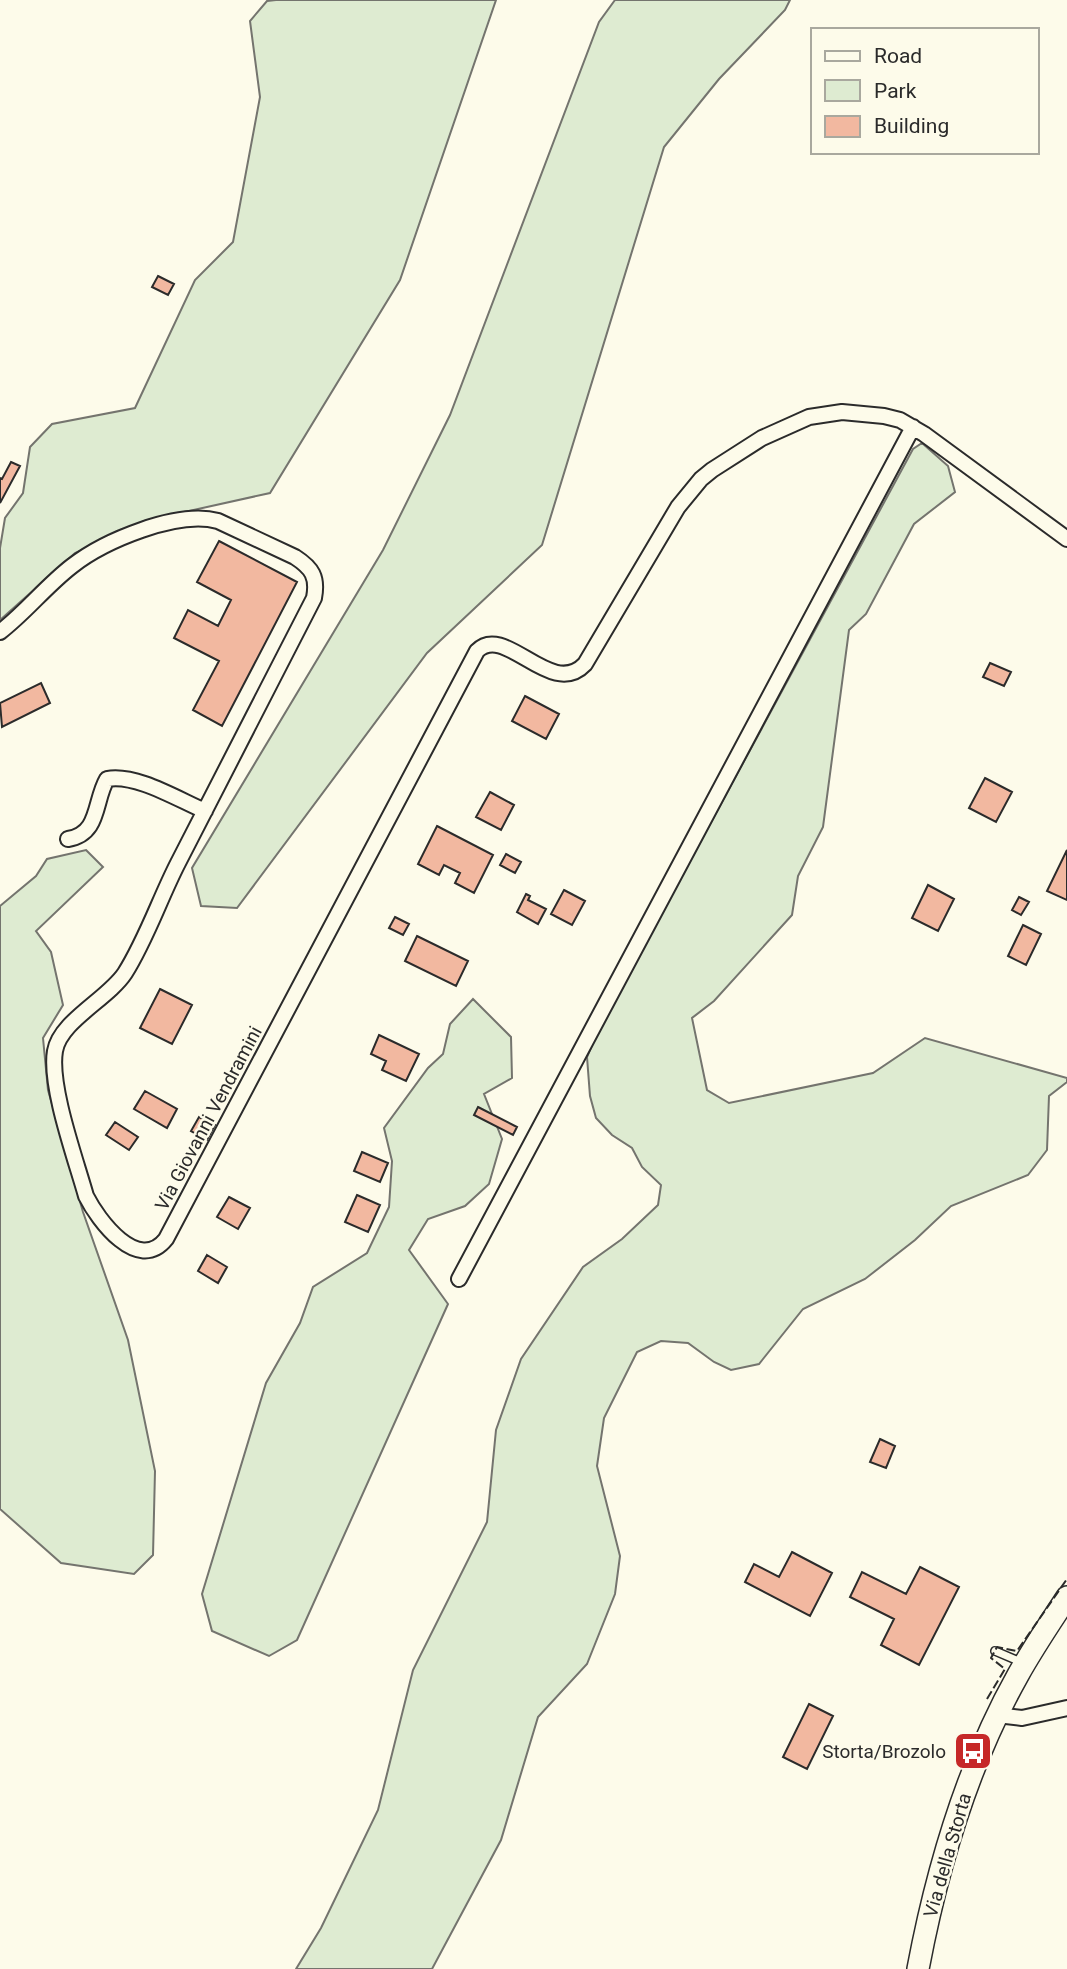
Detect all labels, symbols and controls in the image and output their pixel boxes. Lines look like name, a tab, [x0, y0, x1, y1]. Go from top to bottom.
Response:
legend	[811, 28, 1039, 154]
text: Road	[874, 44, 922, 68]
text: Park	[874, 79, 917, 103]
text: Building	[874, 114, 949, 138]
street label: Via Giovanni Vendramini	[150, 1022, 267, 1214]
bus stop icon: Storta/Brozolo	[952, 1730, 994, 1772]
place label: Storta/Brozolo	[822, 1740, 946, 1763]
street label: Via della Storta	[919, 1790, 976, 1920]

